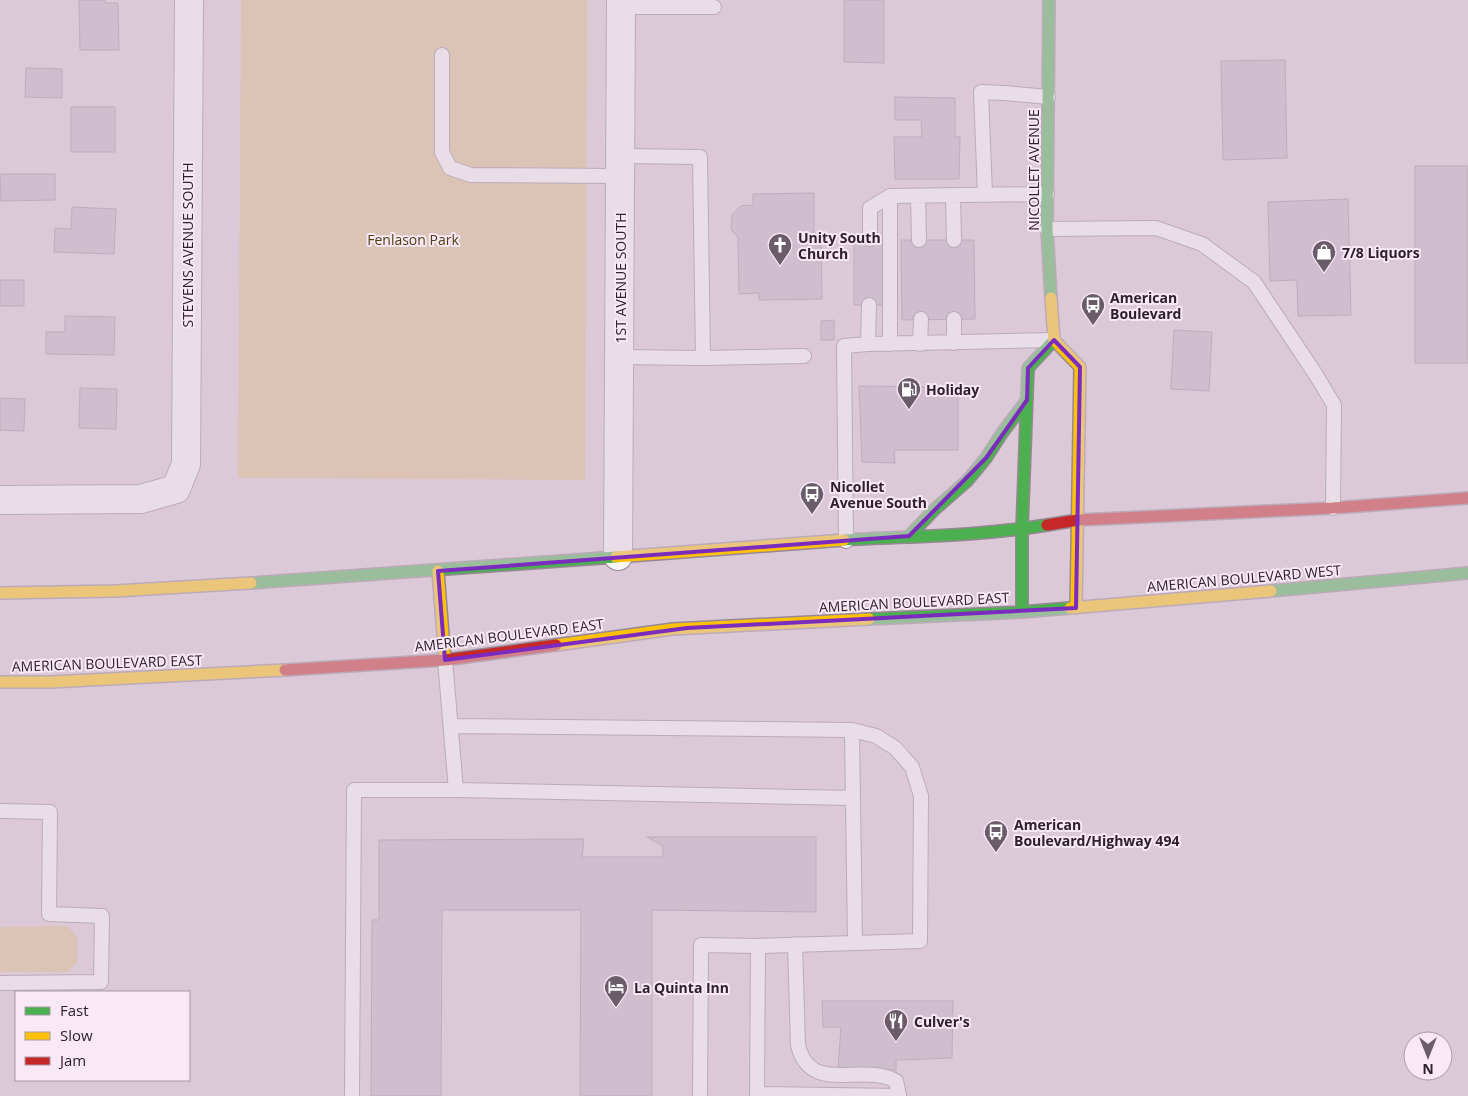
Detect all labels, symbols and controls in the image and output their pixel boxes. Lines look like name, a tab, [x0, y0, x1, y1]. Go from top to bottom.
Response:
street label: NICOLLET AVENUE	[1024, 109, 1043, 231]
street label: STEVENS AVENUE SOUTH	[178, 162, 197, 328]
street label: 1ST AVENUE SOUTH	[611, 213, 630, 343]
place label: Unity South Church	[798, 228, 881, 263]
park label: Fenlason Park	[367, 230, 459, 249]
church icon: Unity South Church	[767, 232, 793, 266]
shop icon: 7/8 Liquors	[1311, 239, 1337, 273]
place label: 7/8 Liquors	[1342, 243, 1420, 262]
place label: American Boulevard	[1110, 288, 1181, 323]
bus stop icon: American Boulevard	[1080, 292, 1106, 326]
fuel station icon: Holiday	[896, 376, 922, 410]
place label: Holiday	[926, 380, 979, 399]
place label: Nicollet Avenue South	[830, 477, 927, 512]
bus stop icon: Nicollet Avenue South	[799, 481, 825, 515]
street label: AMERICAN BOULEVARD WEST	[1146, 560, 1342, 596]
street label: AMERICAN BOULEVARD EAST	[818, 588, 1010, 616]
street label: AMERICAN BOULEVARD EAST	[413, 614, 605, 656]
street label: AMERICAN BOULEVARD EAST	[11, 650, 203, 676]
place label: American Boulevard/Highway 494	[1014, 815, 1179, 850]
bus stop icon: American Boulevard/Highway 494	[983, 819, 1009, 853]
hotel icon: La Quinta Inn	[603, 974, 629, 1008]
place label: La Quinta Inn	[634, 978, 729, 997]
legend	[15, 991, 190, 1081]
text: Fast	[60, 1000, 89, 1020]
restaurant icon: Culver's	[883, 1008, 909, 1042]
place label: Culver's	[914, 1012, 970, 1031]
text: Slow	[60, 1025, 93, 1045]
north arrow	[1403, 1031, 1453, 1081]
text: Jam	[58, 1050, 86, 1070]
text: N	[1422, 1060, 1434, 1079]

